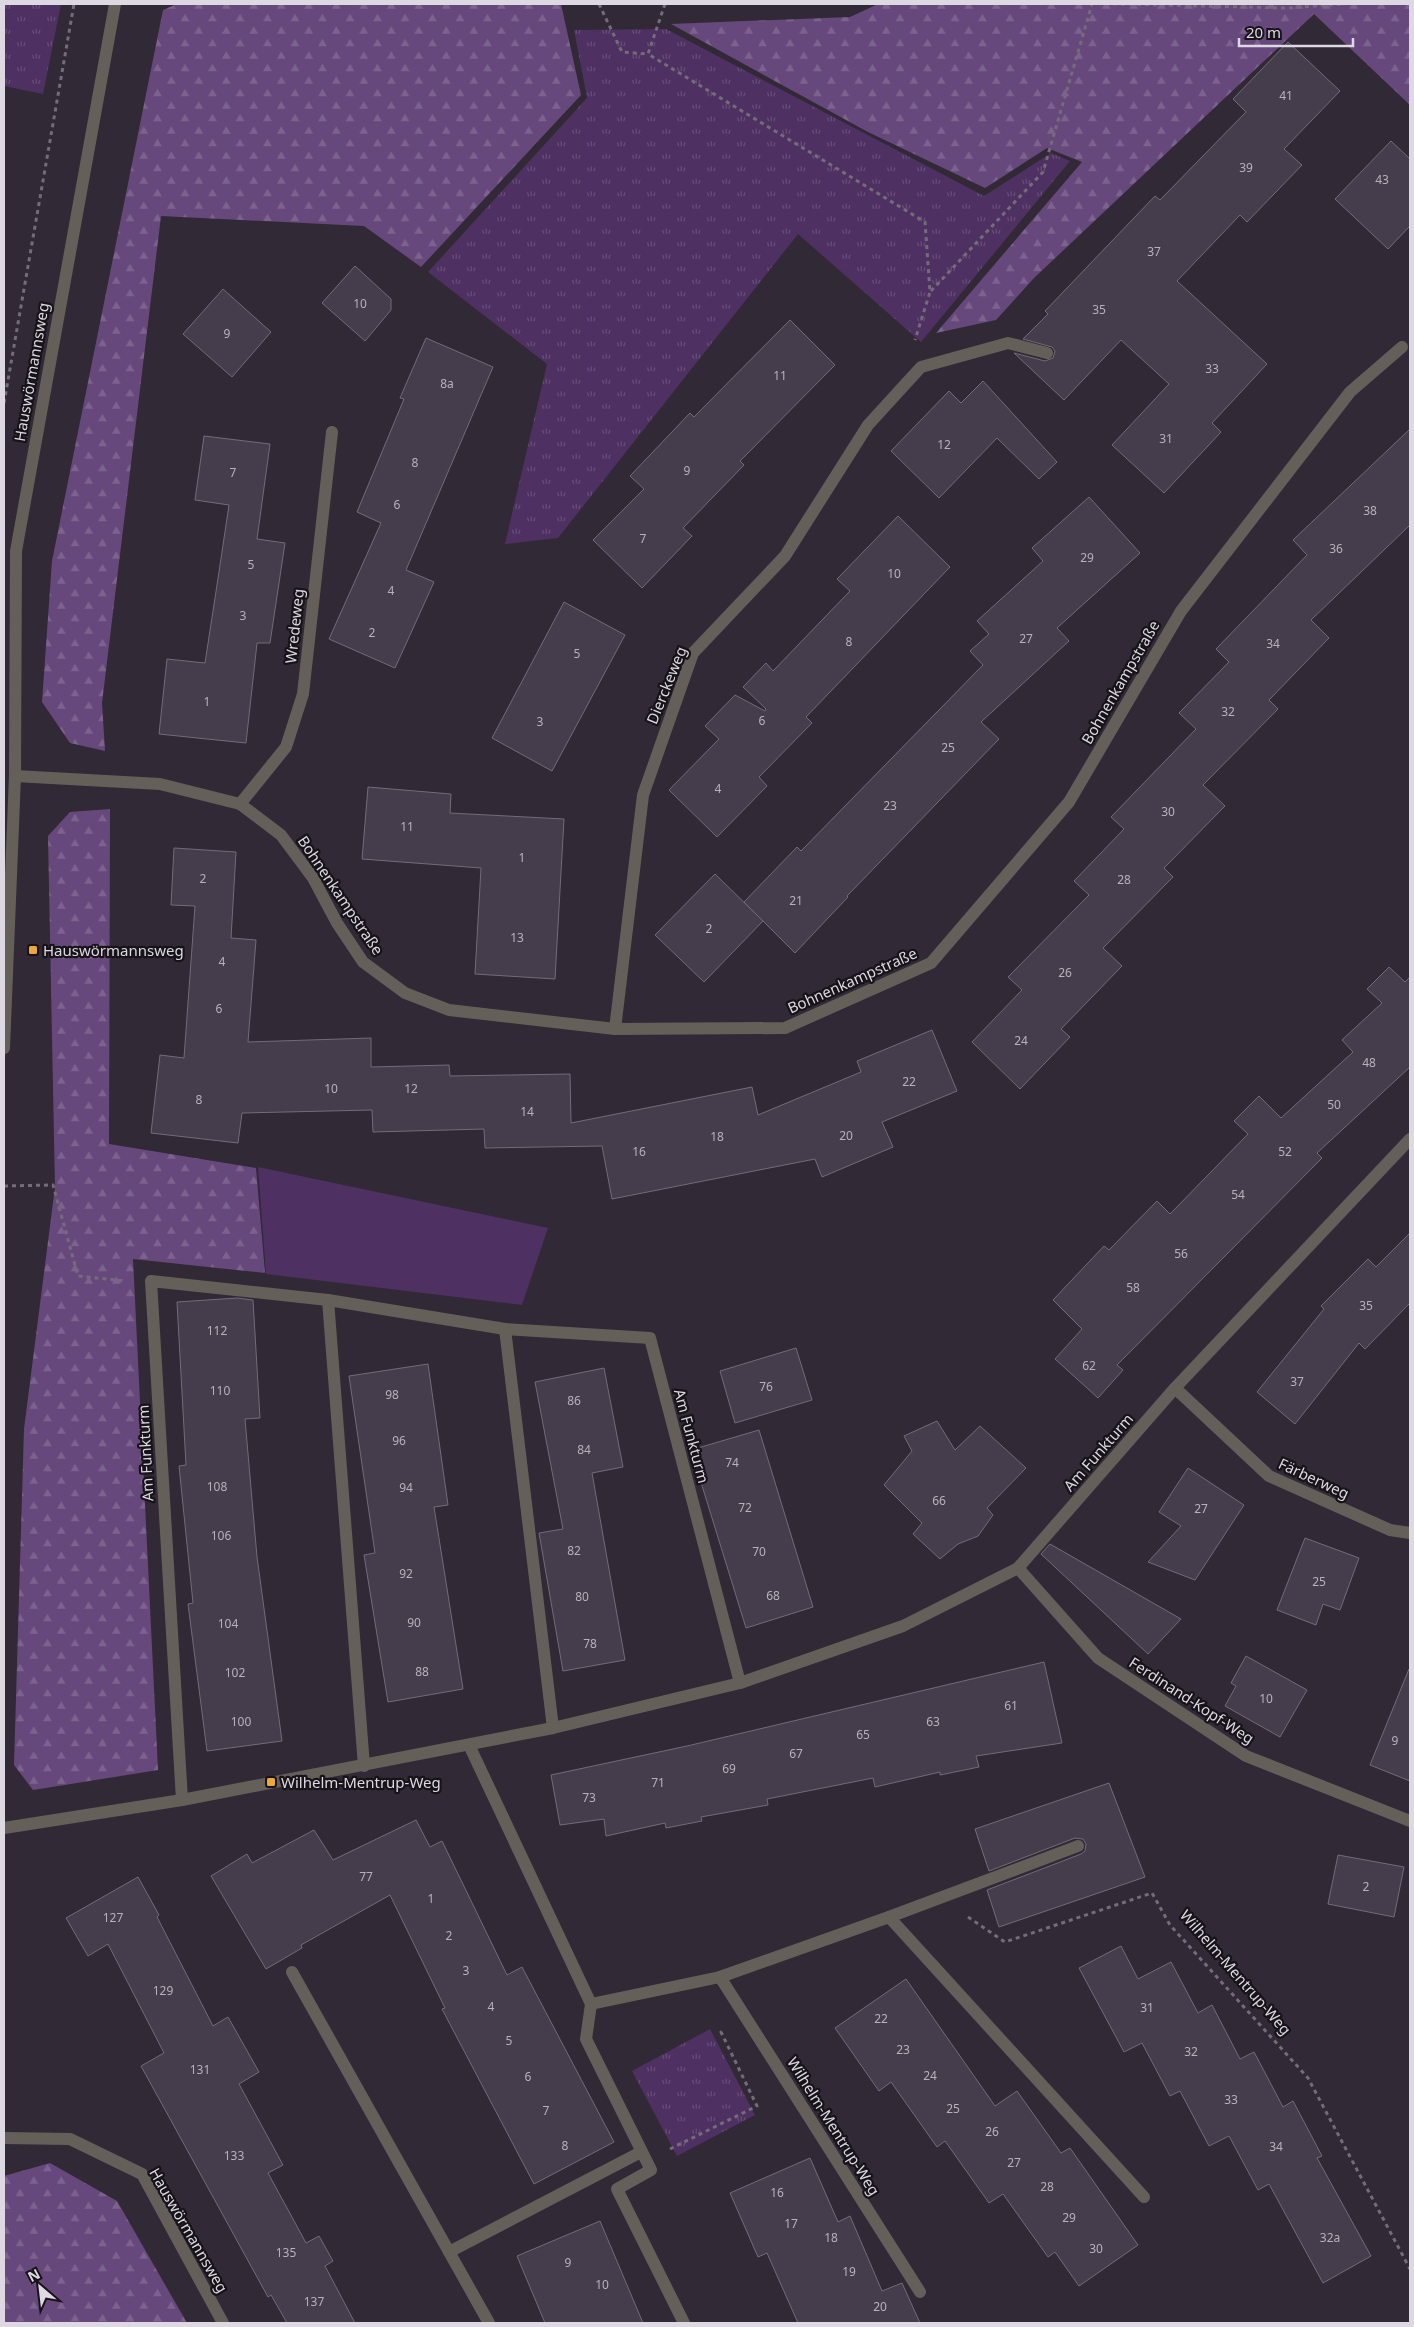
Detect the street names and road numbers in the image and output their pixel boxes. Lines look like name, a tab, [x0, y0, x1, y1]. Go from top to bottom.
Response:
street label: Hauswörmannsweg	[9, 301, 53, 443]
street label: Wredeweg	[280, 588, 308, 664]
street label: Bohnenkampstraße	[1076, 617, 1164, 747]
street label: Dierckeweg	[641, 643, 691, 727]
street label: Bohnenkampstraße	[294, 832, 388, 958]
street label: Bohnenkampstraße	[784, 942, 920, 1018]
street label: Am Funkturm	[670, 1387, 714, 1485]
street label: Am Funkturm	[132, 1404, 158, 1502]
street label: Am Funkturm	[1059, 1409, 1137, 1495]
street label: Färberweg	[1275, 1453, 1353, 1503]
street label: Ferdinand-Kopf-Weg	[1126, 1652, 1258, 1748]
street label: Wilhelm-Mentrup-Weg	[1176, 1905, 1296, 2039]
street label: Wilhelm-Mentrup-Weg	[783, 2053, 885, 2199]
street label: Hauswörmannsweg	[145, 2164, 233, 2296]

